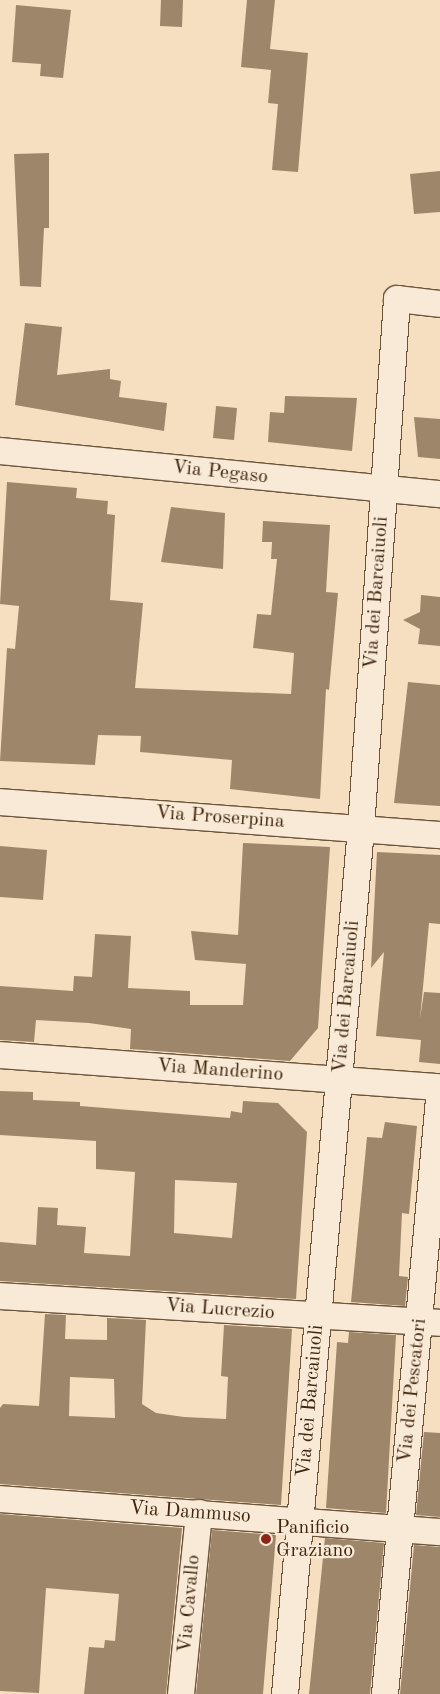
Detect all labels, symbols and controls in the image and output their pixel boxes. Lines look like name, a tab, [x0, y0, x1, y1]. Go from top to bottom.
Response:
street label: Via Pegaso	[171, 456, 269, 490]
street label: Via dei Barcaiuoli	[360, 516, 394, 670]
street label: Via Proserpina	[154, 802, 286, 834]
street label: Via dei Barcaiuoli	[328, 920, 366, 1074]
street label: Via Manderino	[156, 1055, 284, 1087]
street label: Via Lucrezio	[164, 1294, 276, 1326]
street label: Via dei Pescatori	[393, 1317, 433, 1465]
street label: Via dei Barcaiuoli	[292, 1324, 330, 1478]
street label: Via Dammuso	[128, 1497, 252, 1529]
place label: Panificio Graziano	[276, 1516, 353, 1563]
marker: Panificio Graziano	[260, 1533, 272, 1545]
street label: Via Cavallo	[174, 1554, 206, 1654]

